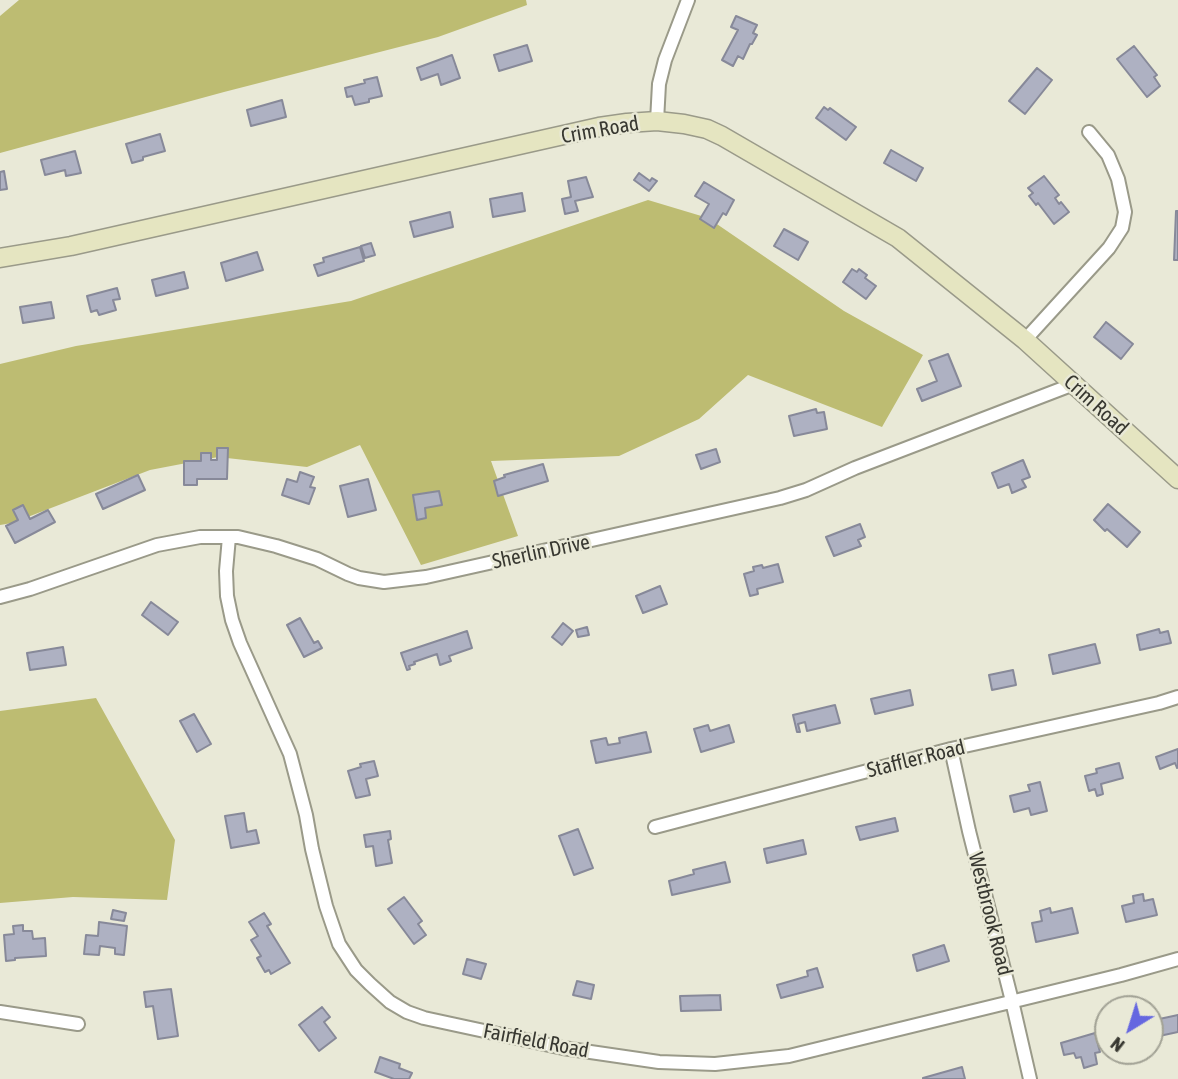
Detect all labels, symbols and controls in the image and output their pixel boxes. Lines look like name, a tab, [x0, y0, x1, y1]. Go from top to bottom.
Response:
street label: Crim Road	[559, 111, 641, 149]
street label: Crim Road	[1058, 369, 1134, 441]
street label: Sherlin Drive	[490, 529, 592, 575]
street label: Staffler Road	[864, 735, 968, 783]
street label: Westbrook Road	[963, 850, 1017, 978]
north arrow	[1094, 995, 1164, 1065]
street label: Fairfield Road	[481, 1018, 591, 1064]
text: N	[1106, 1033, 1128, 1057]

